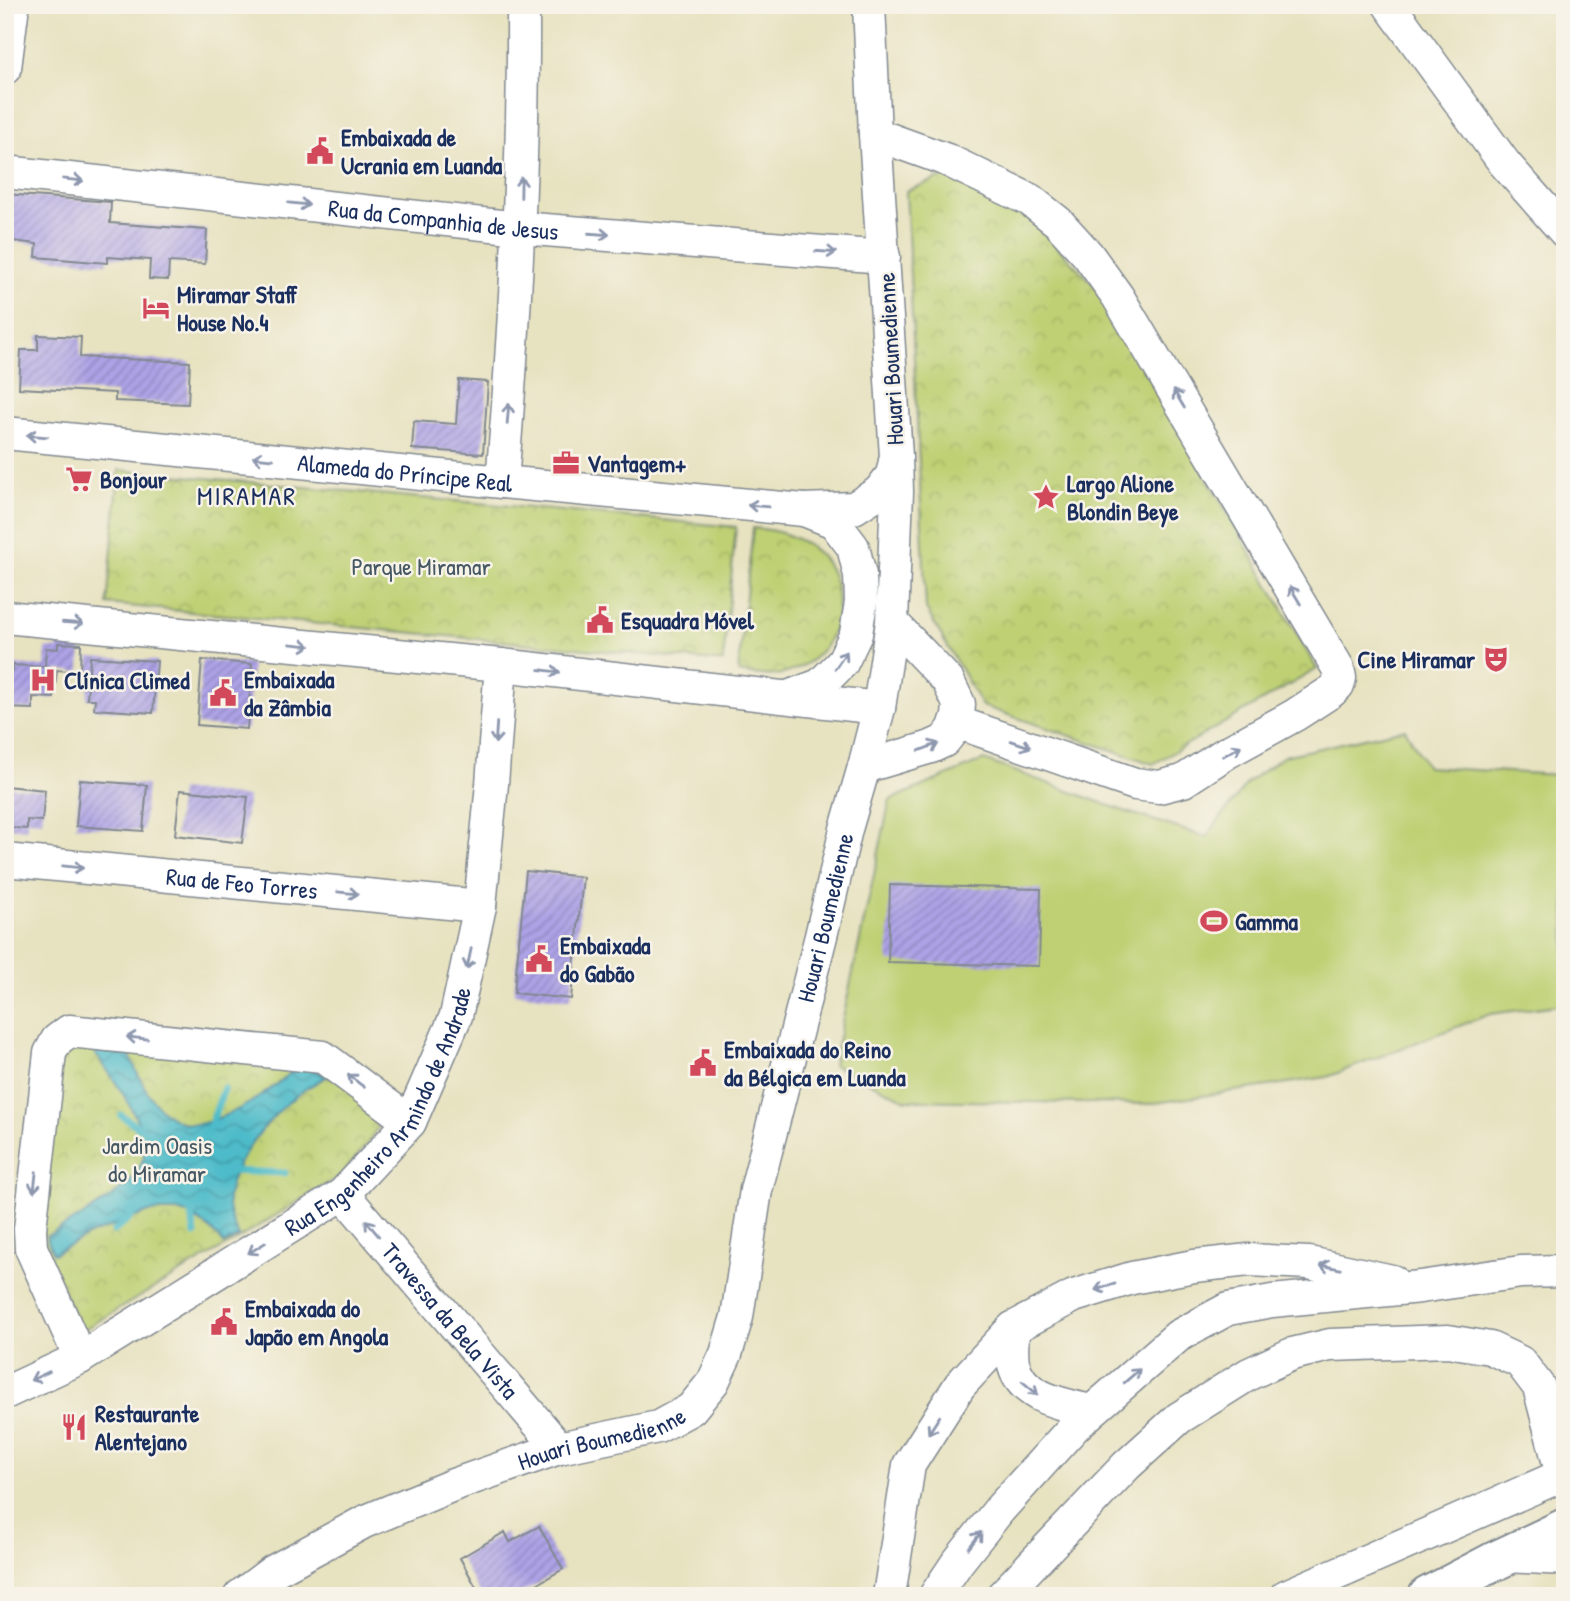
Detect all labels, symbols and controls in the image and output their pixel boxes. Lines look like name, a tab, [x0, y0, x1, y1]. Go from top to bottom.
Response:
place label: Embaixada de Ucrania em Luanda	[341, 121, 503, 181]
public building icon: Embaixada de Ucrania em Luanda	[305, 136, 335, 166]
one-way arrow	[61, 173, 84, 186]
one-way arrow	[514, 176, 527, 199]
street label: Rua da Companhia de Jesus	[327, 191, 560, 247]
one-way arrow	[287, 198, 310, 211]
one-way arrow	[587, 228, 610, 241]
one-way arrow	[814, 246, 836, 259]
street label: Houari Boumedienne	[869, 271, 911, 446]
place label: Miramar Staff House No.4	[177, 278, 297, 338]
hotel icon: Miramar Staff House No.4	[141, 293, 171, 323]
one-way arrow	[1171, 390, 1185, 410]
one-way arrow	[502, 404, 515, 426]
one-way arrow	[26, 429, 49, 442]
street label: Alameda do Príncipe Real	[296, 446, 515, 499]
place label: Vantagem+	[587, 447, 686, 480]
office icon: Vantagem+	[551, 448, 581, 478]
one-way arrow	[252, 452, 275, 465]
place label: Bonjour	[100, 463, 168, 495]
supermarket icon: Bonjour	[64, 464, 94, 494]
place label: Largo Alione Blondin Beye	[1067, 467, 1179, 528]
district label: MIRAMAR	[197, 478, 297, 513]
place icon: Largo Alione Blondin Beye	[1031, 482, 1061, 512]
one-way arrow	[747, 499, 770, 512]
park label: Parque Miramar	[351, 550, 491, 582]
one-way arrow	[1288, 585, 1301, 606]
place label: Esquadra Móvel	[621, 604, 755, 637]
public building icon: Esquadra Móvel	[585, 605, 615, 635]
one-way arrow	[61, 617, 84, 630]
one-way arrow	[288, 639, 310, 652]
place label: Cine Miramar	[1357, 643, 1476, 675]
theatre icon: Cine Miramar	[1481, 644, 1511, 674]
one-way arrow	[834, 651, 848, 670]
place label: Embaixada da Zâmbia	[244, 663, 335, 723]
place label: Clínica Climed	[64, 664, 190, 696]
one-way arrow	[539, 664, 561, 677]
hospital icon: Clínica Climed	[28, 665, 58, 695]
public building icon: Embaixada da Zâmbia	[208, 678, 238, 708]
one-way arrow	[489, 721, 502, 744]
one-way arrow	[918, 739, 940, 752]
one-way arrow	[1009, 739, 1031, 751]
one-way arrow	[1221, 744, 1242, 757]
street label: Houari Boumedienne	[789, 829, 861, 1005]
one-way arrow	[61, 860, 84, 873]
street label: Rua de Feo Torres	[165, 860, 319, 906]
one-way arrow	[337, 887, 359, 900]
place label: Gamma	[1235, 905, 1299, 937]
sports icon: Gamma	[1199, 906, 1229, 936]
place label: Embaixada do Gabão	[560, 929, 651, 989]
public building icon: Embaixada do Gabão	[524, 944, 554, 974]
one-way arrow	[461, 947, 475, 970]
street label: Rua Engenheiro Armindo de Andrade	[278, 984, 478, 1243]
one-way arrow	[126, 1031, 149, 1044]
place label: Embaixada do Reino da Bélgica em Luanda	[724, 1033, 906, 1094]
public building icon: Embaixada do Reino da Bélgica em Luanda	[688, 1048, 718, 1078]
one-way arrow	[346, 1074, 365, 1089]
park label: Jardim Oasis do Miramar	[102, 1129, 212, 1189]
one-way arrow	[29, 1170, 42, 1193]
one-way arrow	[364, 1220, 380, 1238]
street label: Travessa da Bela Vista	[375, 1236, 526, 1405]
one-way arrow	[248, 1241, 267, 1256]
one-way arrow	[1319, 1260, 1342, 1274]
one-way arrow	[1095, 1281, 1117, 1294]
place label: Embaixada do Japão em Angola	[245, 1292, 389, 1353]
public building icon: Embaixada do Japão em Angola	[209, 1307, 239, 1337]
one-way arrow	[1123, 1368, 1141, 1384]
one-way arrow	[30, 1371, 51, 1384]
one-way arrow	[1021, 1381, 1039, 1396]
place label: Restaurante Alentejano	[95, 1397, 200, 1457]
street label: Houari Boumedienne	[513, 1399, 691, 1477]
restaurant icon: Restaurante Alentejano	[59, 1412, 89, 1442]
one-way arrow	[927, 1415, 941, 1435]
one-way arrow	[967, 1532, 983, 1550]

